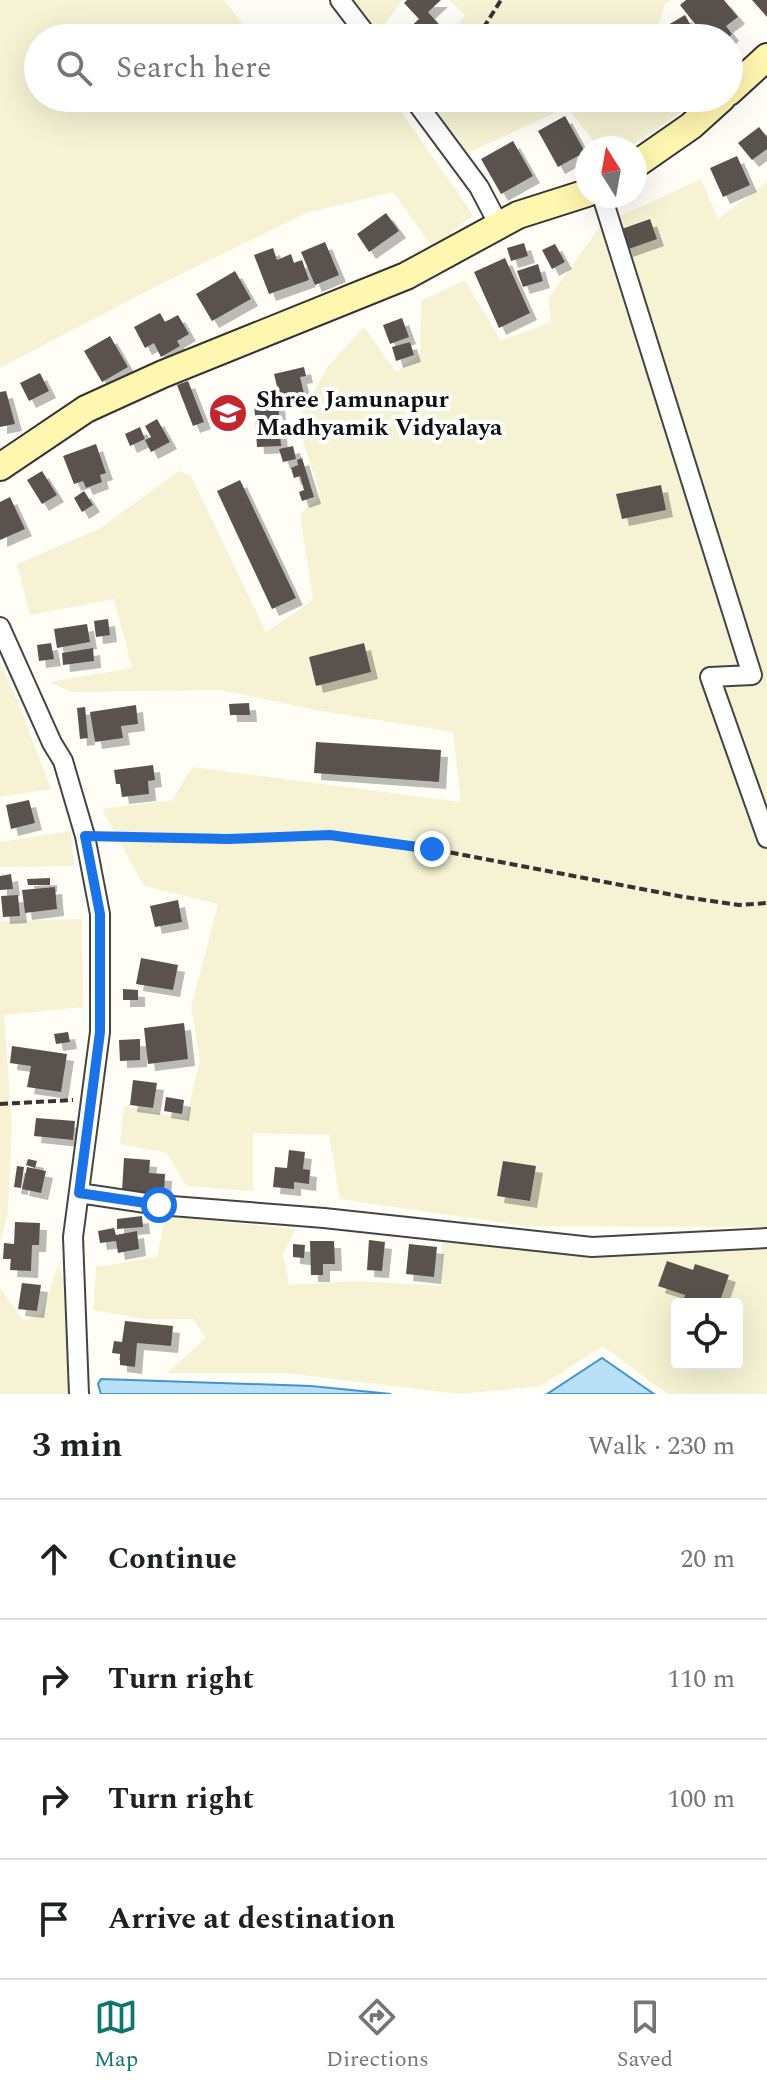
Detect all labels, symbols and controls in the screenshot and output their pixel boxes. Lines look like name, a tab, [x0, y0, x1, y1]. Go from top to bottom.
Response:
search box	[24, 24, 743, 112]
text: Search here	[116, 45, 272, 91]
icon: search	[52, 46, 96, 90]
north arrow	[575, 136, 647, 208]
place label: Shree Jamunapur Madhyamik Vidyalaya	[256, 382, 503, 446]
school or university icon: Shree Jamunapur Madhyamik Vidyalaya	[207, 392, 249, 434]
route end	[414, 831, 450, 867]
route start	[141, 1187, 177, 1223]
map controls	[671, 1298, 743, 1370]
button: locate	[671, 1298, 743, 1370]
text: 3 min	[32, 1420, 122, 1472]
text: Walk · 230 m	[588, 1426, 735, 1466]
text: Continue	[108, 1536, 237, 1582]
icon: ahead	[32, 1537, 76, 1581]
text: 20 m	[680, 1539, 735, 1579]
text: Turn right	[108, 1656, 254, 1702]
icon: right	[32, 1657, 76, 1701]
text: 110 m	[667, 1659, 735, 1699]
text: Turn right	[108, 1776, 254, 1822]
icon: right	[32, 1777, 76, 1821]
text: 100 m	[667, 1779, 735, 1819]
text: Arrive at destination	[108, 1896, 395, 1942]
icon: arrive	[32, 1897, 76, 1941]
tab: Map	[94, 1995, 138, 2076]
tab: Directions	[326, 1995, 429, 2076]
tab: Saved	[617, 1995, 673, 2076]

